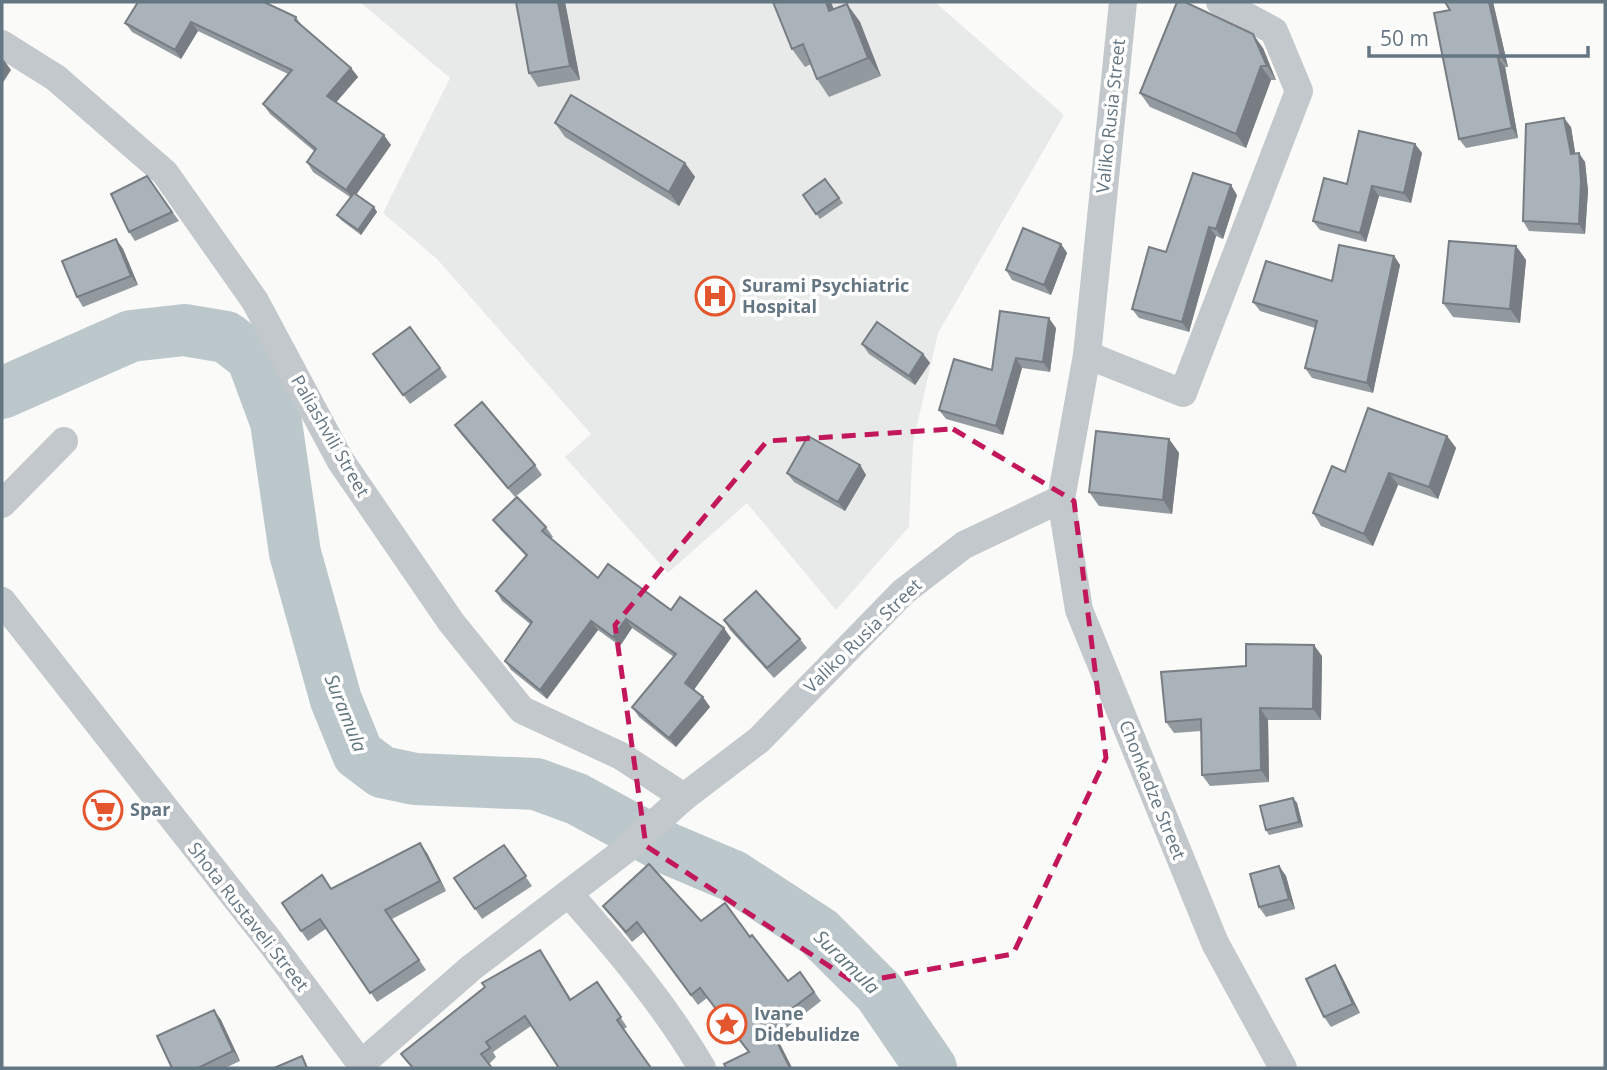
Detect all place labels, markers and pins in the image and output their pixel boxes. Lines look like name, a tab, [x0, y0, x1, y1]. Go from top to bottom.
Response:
place label: Surami Psychiatric Hospital	[742, 273, 909, 318]
hospital icon: Surami Psychiatric Hospital	[694, 275, 736, 317]
supermarket icon: Spar	[82, 789, 124, 831]
place label: Spar	[130, 797, 170, 821]
place label: Ivane Didebulidze	[754, 1001, 860, 1046]
place icon: Ivane Didebulidze	[706, 1003, 748, 1045]

